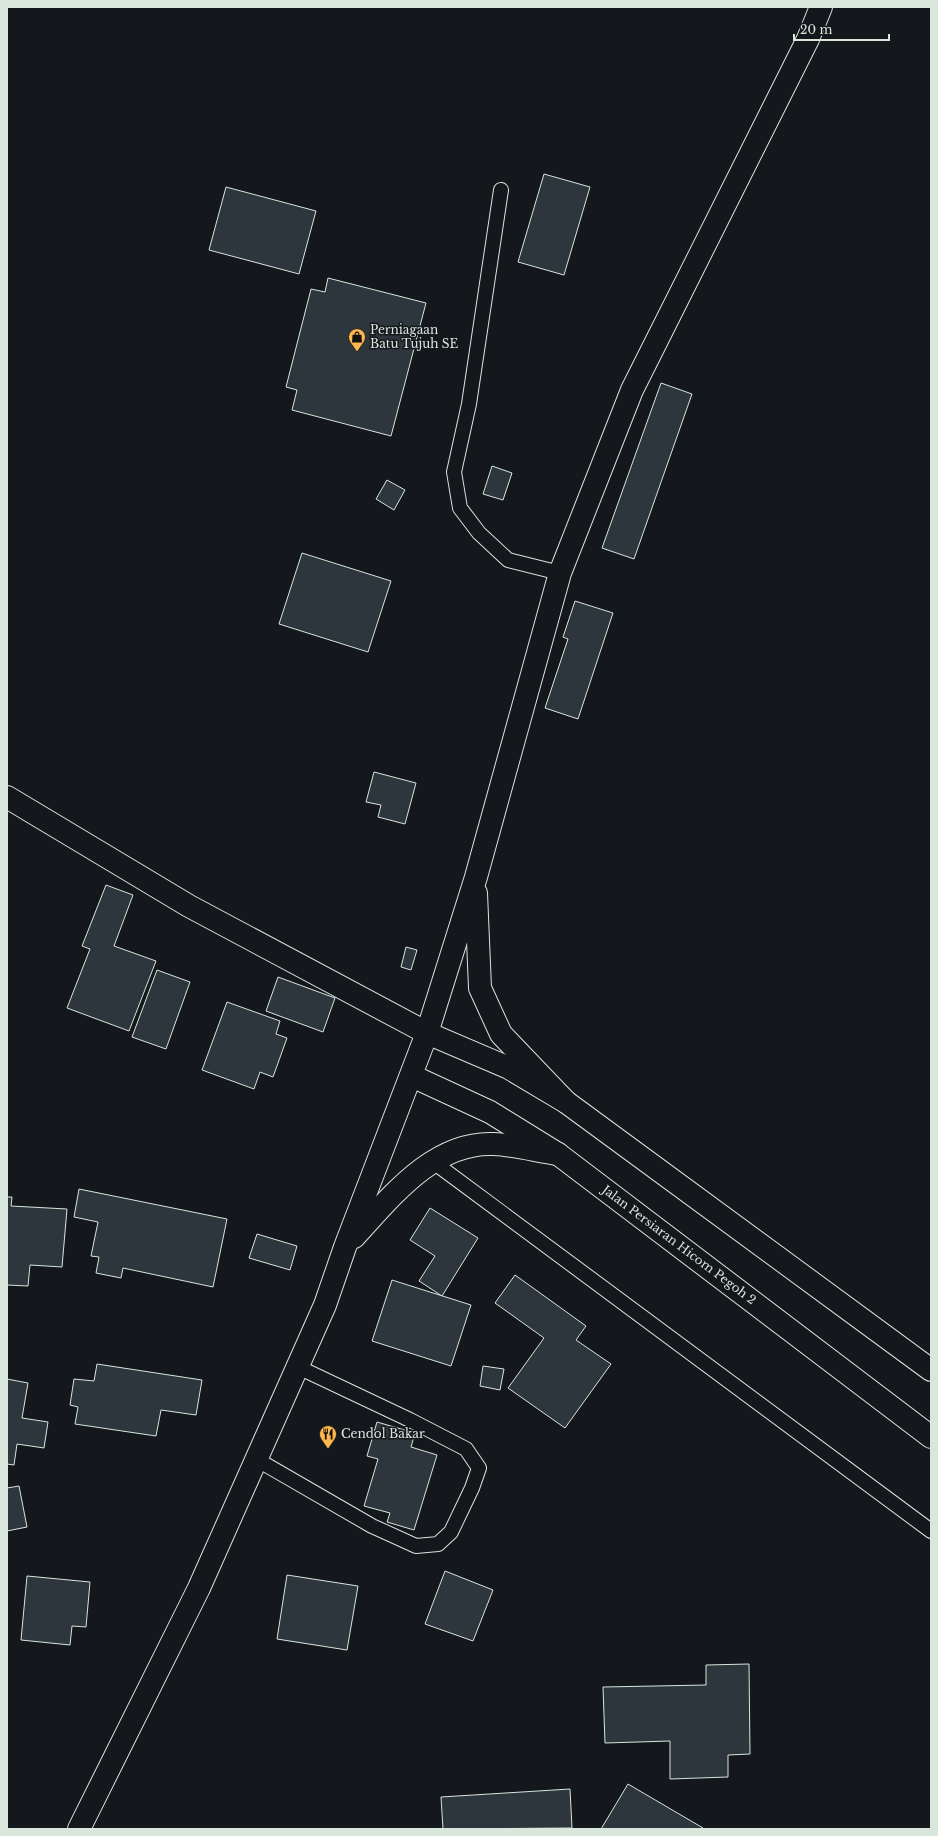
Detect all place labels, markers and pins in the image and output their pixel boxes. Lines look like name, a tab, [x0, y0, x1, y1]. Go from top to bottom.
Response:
place label: Perniagaan Batu Tujuh SE	[370, 322, 459, 351]
shop icon: Perniagaan Batu Tujuh SE	[347, 327, 367, 352]
restaurant icon: Cendol Bakar	[318, 1424, 338, 1449]
place label: Cendol Bakar	[341, 1426, 425, 1441]

